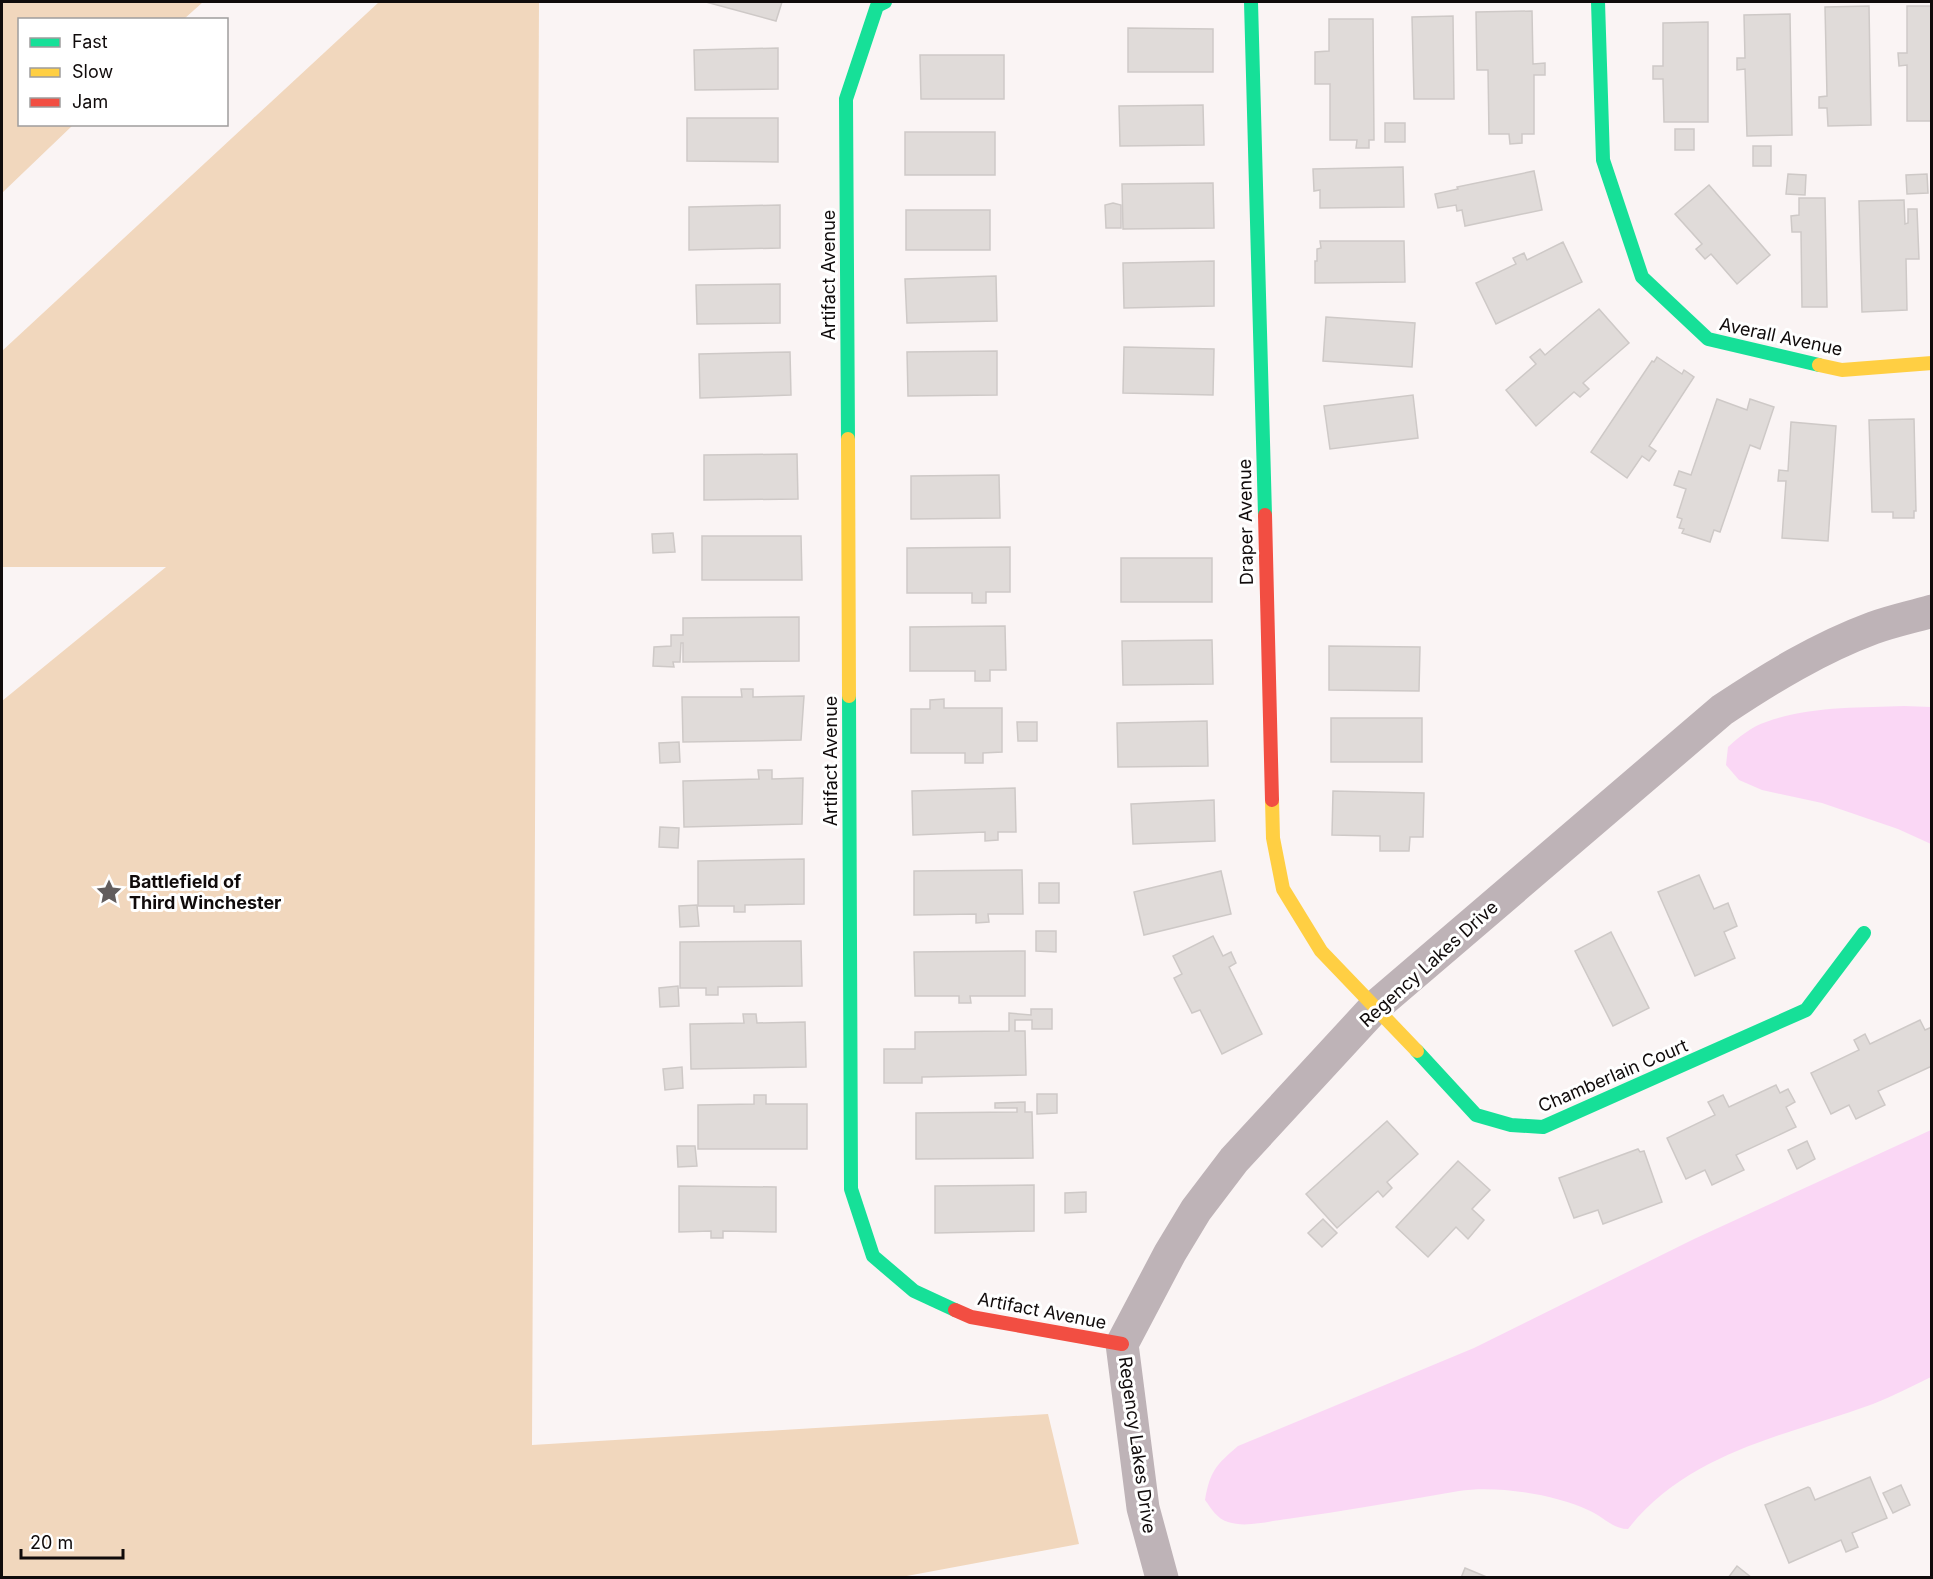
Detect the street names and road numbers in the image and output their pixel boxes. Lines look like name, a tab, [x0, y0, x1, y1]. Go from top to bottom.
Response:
street label: Artifact Avenue	[818, 210, 839, 340]
street label: Averall Avenue	[1718, 313, 1845, 360]
street label: Draper Avenue	[1234, 459, 1257, 585]
street label: Artifact Avenue	[820, 696, 841, 826]
street label: Regency Lakes Drive	[1355, 896, 1502, 1031]
street label: Chamberlain Court	[1535, 1035, 1691, 1117]
street label: Artifact Avenue	[976, 1288, 1108, 1333]
street label: Regency Lakes Drive	[1115, 1355, 1160, 1535]

